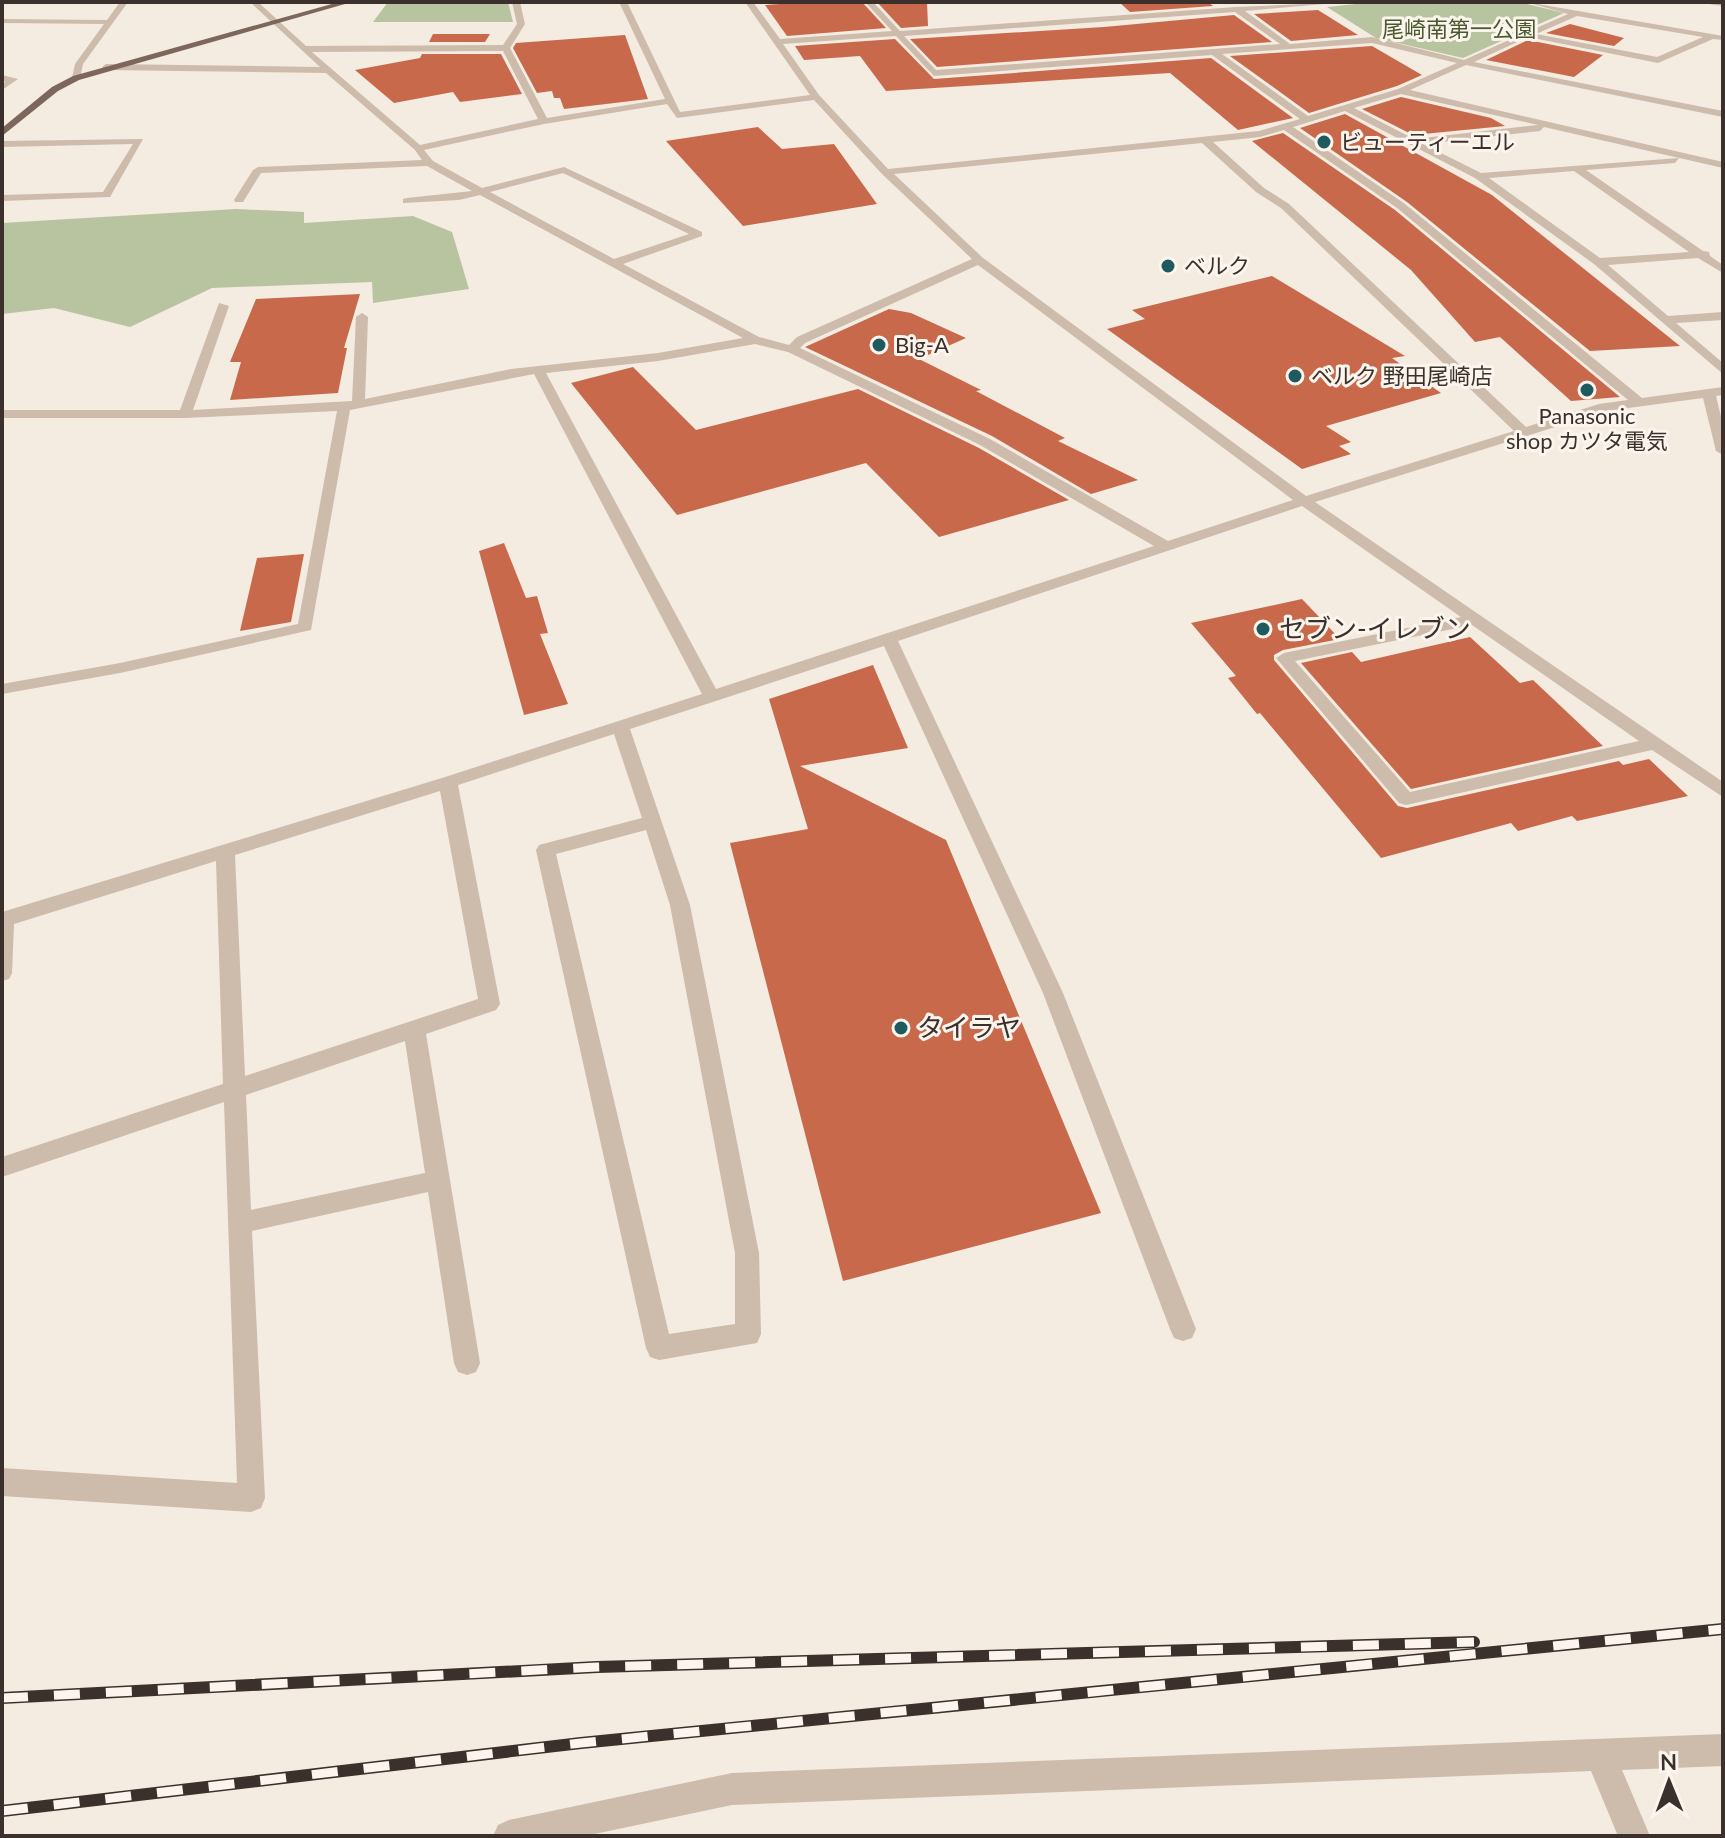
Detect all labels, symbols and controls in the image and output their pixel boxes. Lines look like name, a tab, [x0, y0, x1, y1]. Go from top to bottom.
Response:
park label: 尾崎南第一公園	[1382, 15, 1536, 42]
place label: ビューティーエル	[1340, 128, 1515, 155]
marker: ビューティーエル	[1315, 133, 1333, 151]
place label: ベルク	[1184, 252, 1250, 279]
marker: ベルク	[1159, 257, 1177, 275]
place label: Big-A	[895, 331, 949, 358]
marker: Big-A	[870, 336, 888, 354]
place label: ベルク 野田尾崎店	[1311, 362, 1493, 389]
marker: ベルク 野田尾崎店	[1286, 367, 1304, 385]
marker: Panasonic shop カツタ電気	[1578, 381, 1596, 399]
place label: Panasonic shop カツタ電気	[1506, 402, 1668, 454]
place label: セブン-イレブン	[1279, 612, 1471, 644]
marker: セブン-イレブン	[1254, 620, 1272, 638]
place label: タイラヤ	[917, 1011, 1021, 1043]
marker: タイラヤ	[892, 1019, 910, 1037]
north arrow	[1629, 1742, 1709, 1822]
text: N	[1660, 1748, 1677, 1775]

